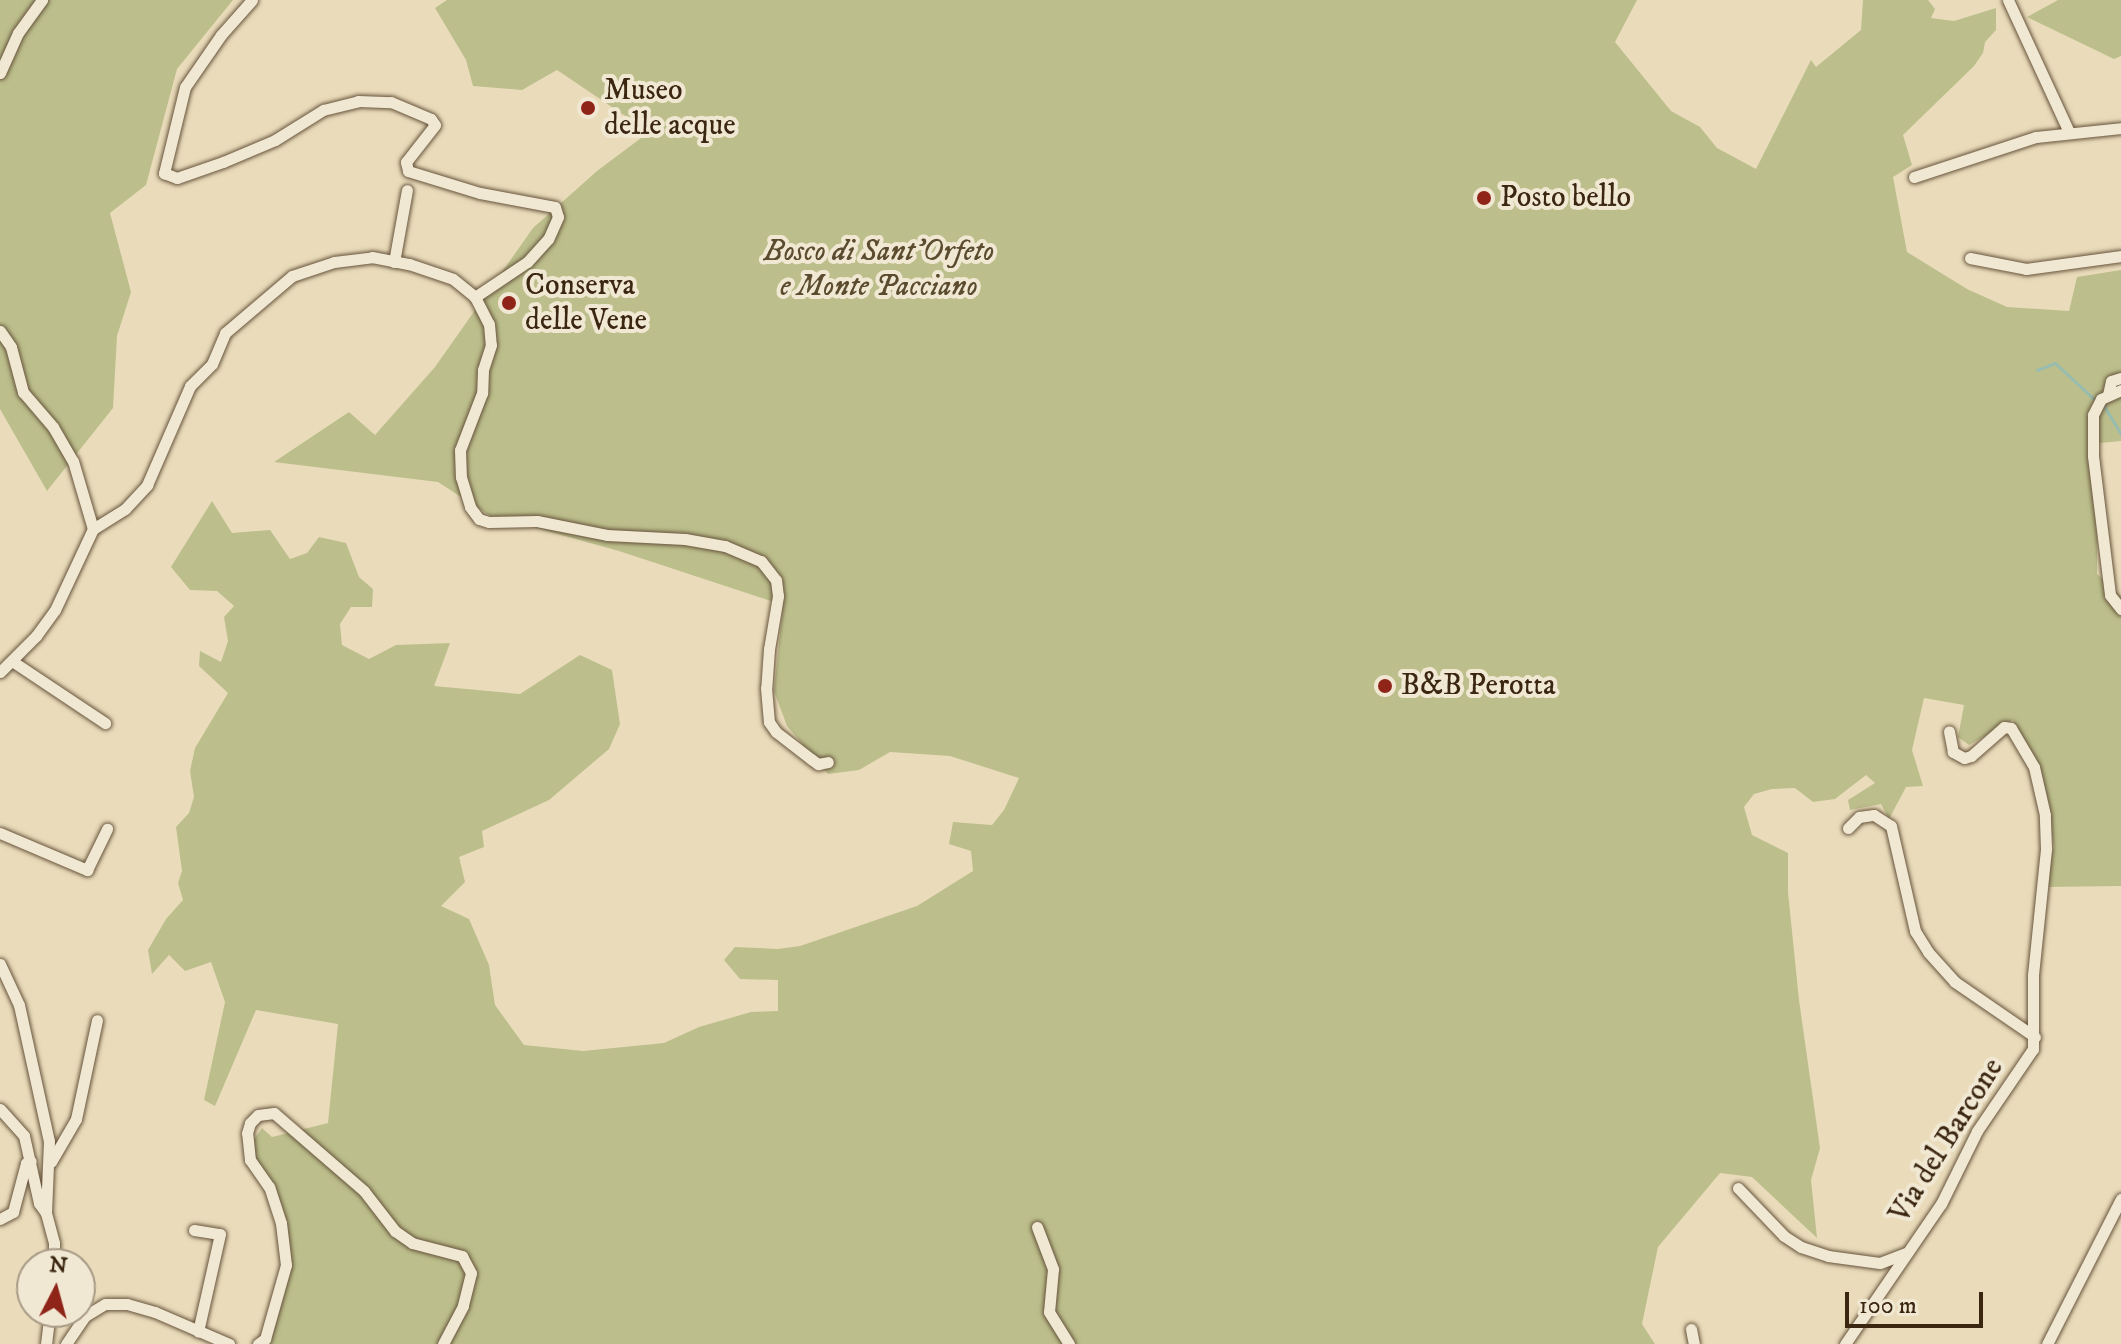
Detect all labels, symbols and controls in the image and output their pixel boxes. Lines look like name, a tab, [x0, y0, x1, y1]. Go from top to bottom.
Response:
place label: Museo delle acque	[604, 73, 736, 144]
marker: Museo delle acque	[579, 99, 597, 117]
place label: Posto bello	[1500, 180, 1631, 216]
marker: Posto bello	[1475, 189, 1493, 207]
park label: Bosco di Sant'Orfeto e Monte Pacciano	[764, 234, 994, 304]
place label: Conserva delle Vene	[525, 268, 647, 338]
marker: Conserva delle Vene	[500, 294, 518, 312]
place label: B&B Perotta	[1401, 668, 1556, 704]
marker: B&B Perotta	[1376, 677, 1394, 695]
street label: Via del Barcone	[1882, 1052, 2012, 1230]
north arrow	[16, 1248, 96, 1328]
text: N	[48, 1251, 69, 1280]
scale bar	[1849, 1276, 1987, 1326]
text: 100 m	[1859, 1291, 1917, 1321]

